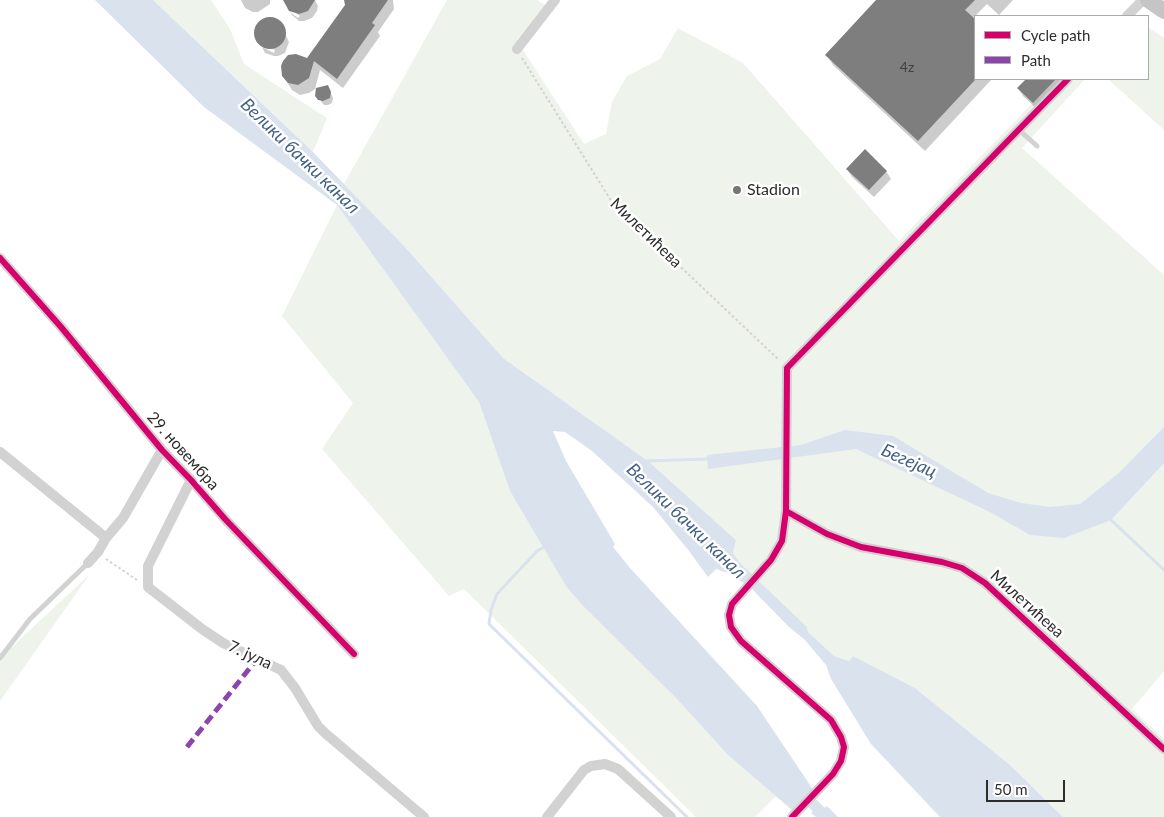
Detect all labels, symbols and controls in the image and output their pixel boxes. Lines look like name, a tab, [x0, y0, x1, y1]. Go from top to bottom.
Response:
legend	[974, 15, 1149, 80]
text: Cycle path	[1021, 26, 1090, 44]
text: Path	[1021, 51, 1051, 69]
house number: 4z	[900, 59, 914, 75]
water label: Велики бачки канал	[236, 94, 364, 218]
place label: Stadion	[747, 180, 800, 200]
marker: Stadion	[731, 184, 743, 196]
street label: Милетићева	[606, 194, 686, 272]
street label: 29. новембра	[143, 408, 223, 494]
water label: Бегејац	[878, 439, 940, 483]
water label: Велики бачки канал	[622, 459, 750, 583]
street label: Милетићева	[986, 566, 1068, 642]
street label: 7. јула	[225, 637, 275, 673]
scale bar	[989, 770, 1068, 802]
text: 50 m	[994, 780, 1028, 798]

